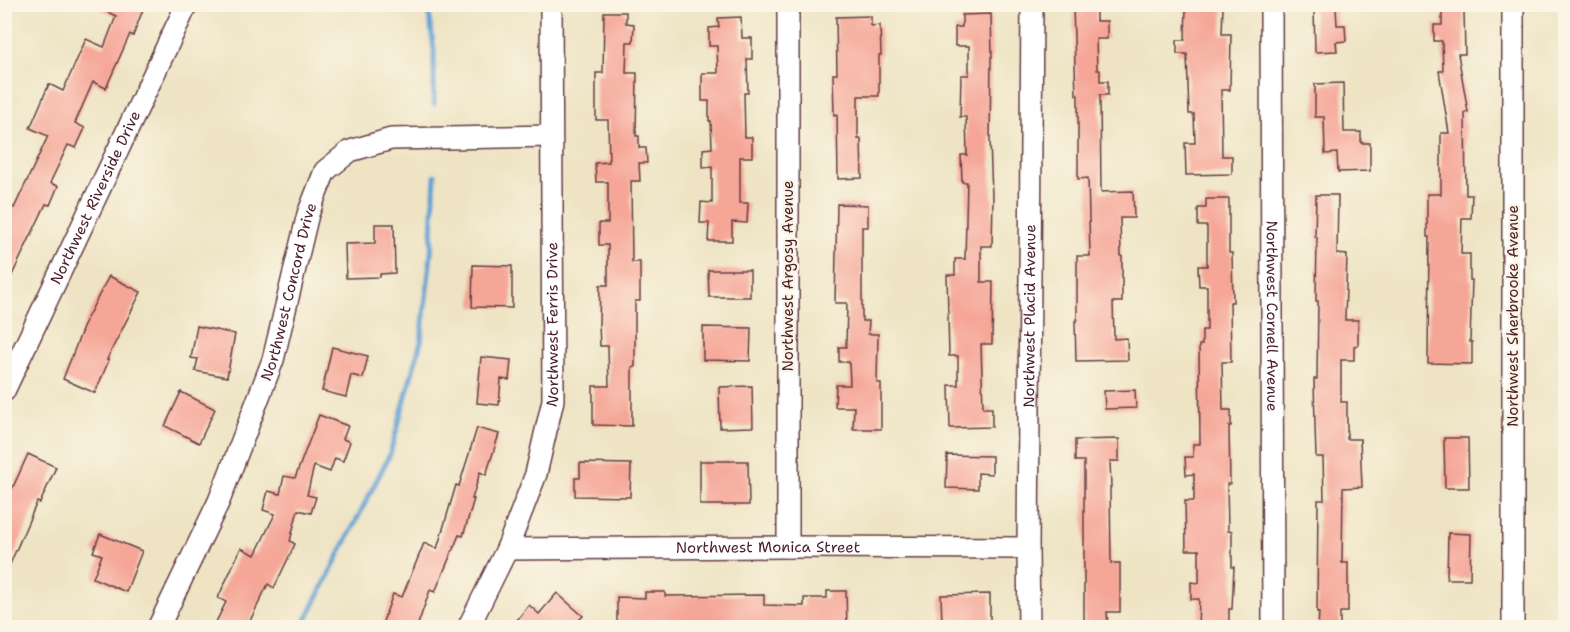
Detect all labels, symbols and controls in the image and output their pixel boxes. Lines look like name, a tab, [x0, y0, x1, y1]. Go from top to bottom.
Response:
street label: Northwest Riverside Drive	[46, 107, 145, 288]
street label: Northwest Argosy Avenue	[778, 181, 798, 372]
street label: Northwest Concord Drive	[256, 199, 322, 384]
street label: Northwest Sherbrooke Avenue	[1503, 205, 1523, 427]
street label: Northwest Cornell Avenue	[1262, 220, 1282, 412]
street label: Northwest Placid Avenue	[1019, 224, 1040, 408]
street label: Northwest Ferris Drive	[542, 242, 564, 409]
street label: Northwest Monica Street	[676, 537, 860, 558]

